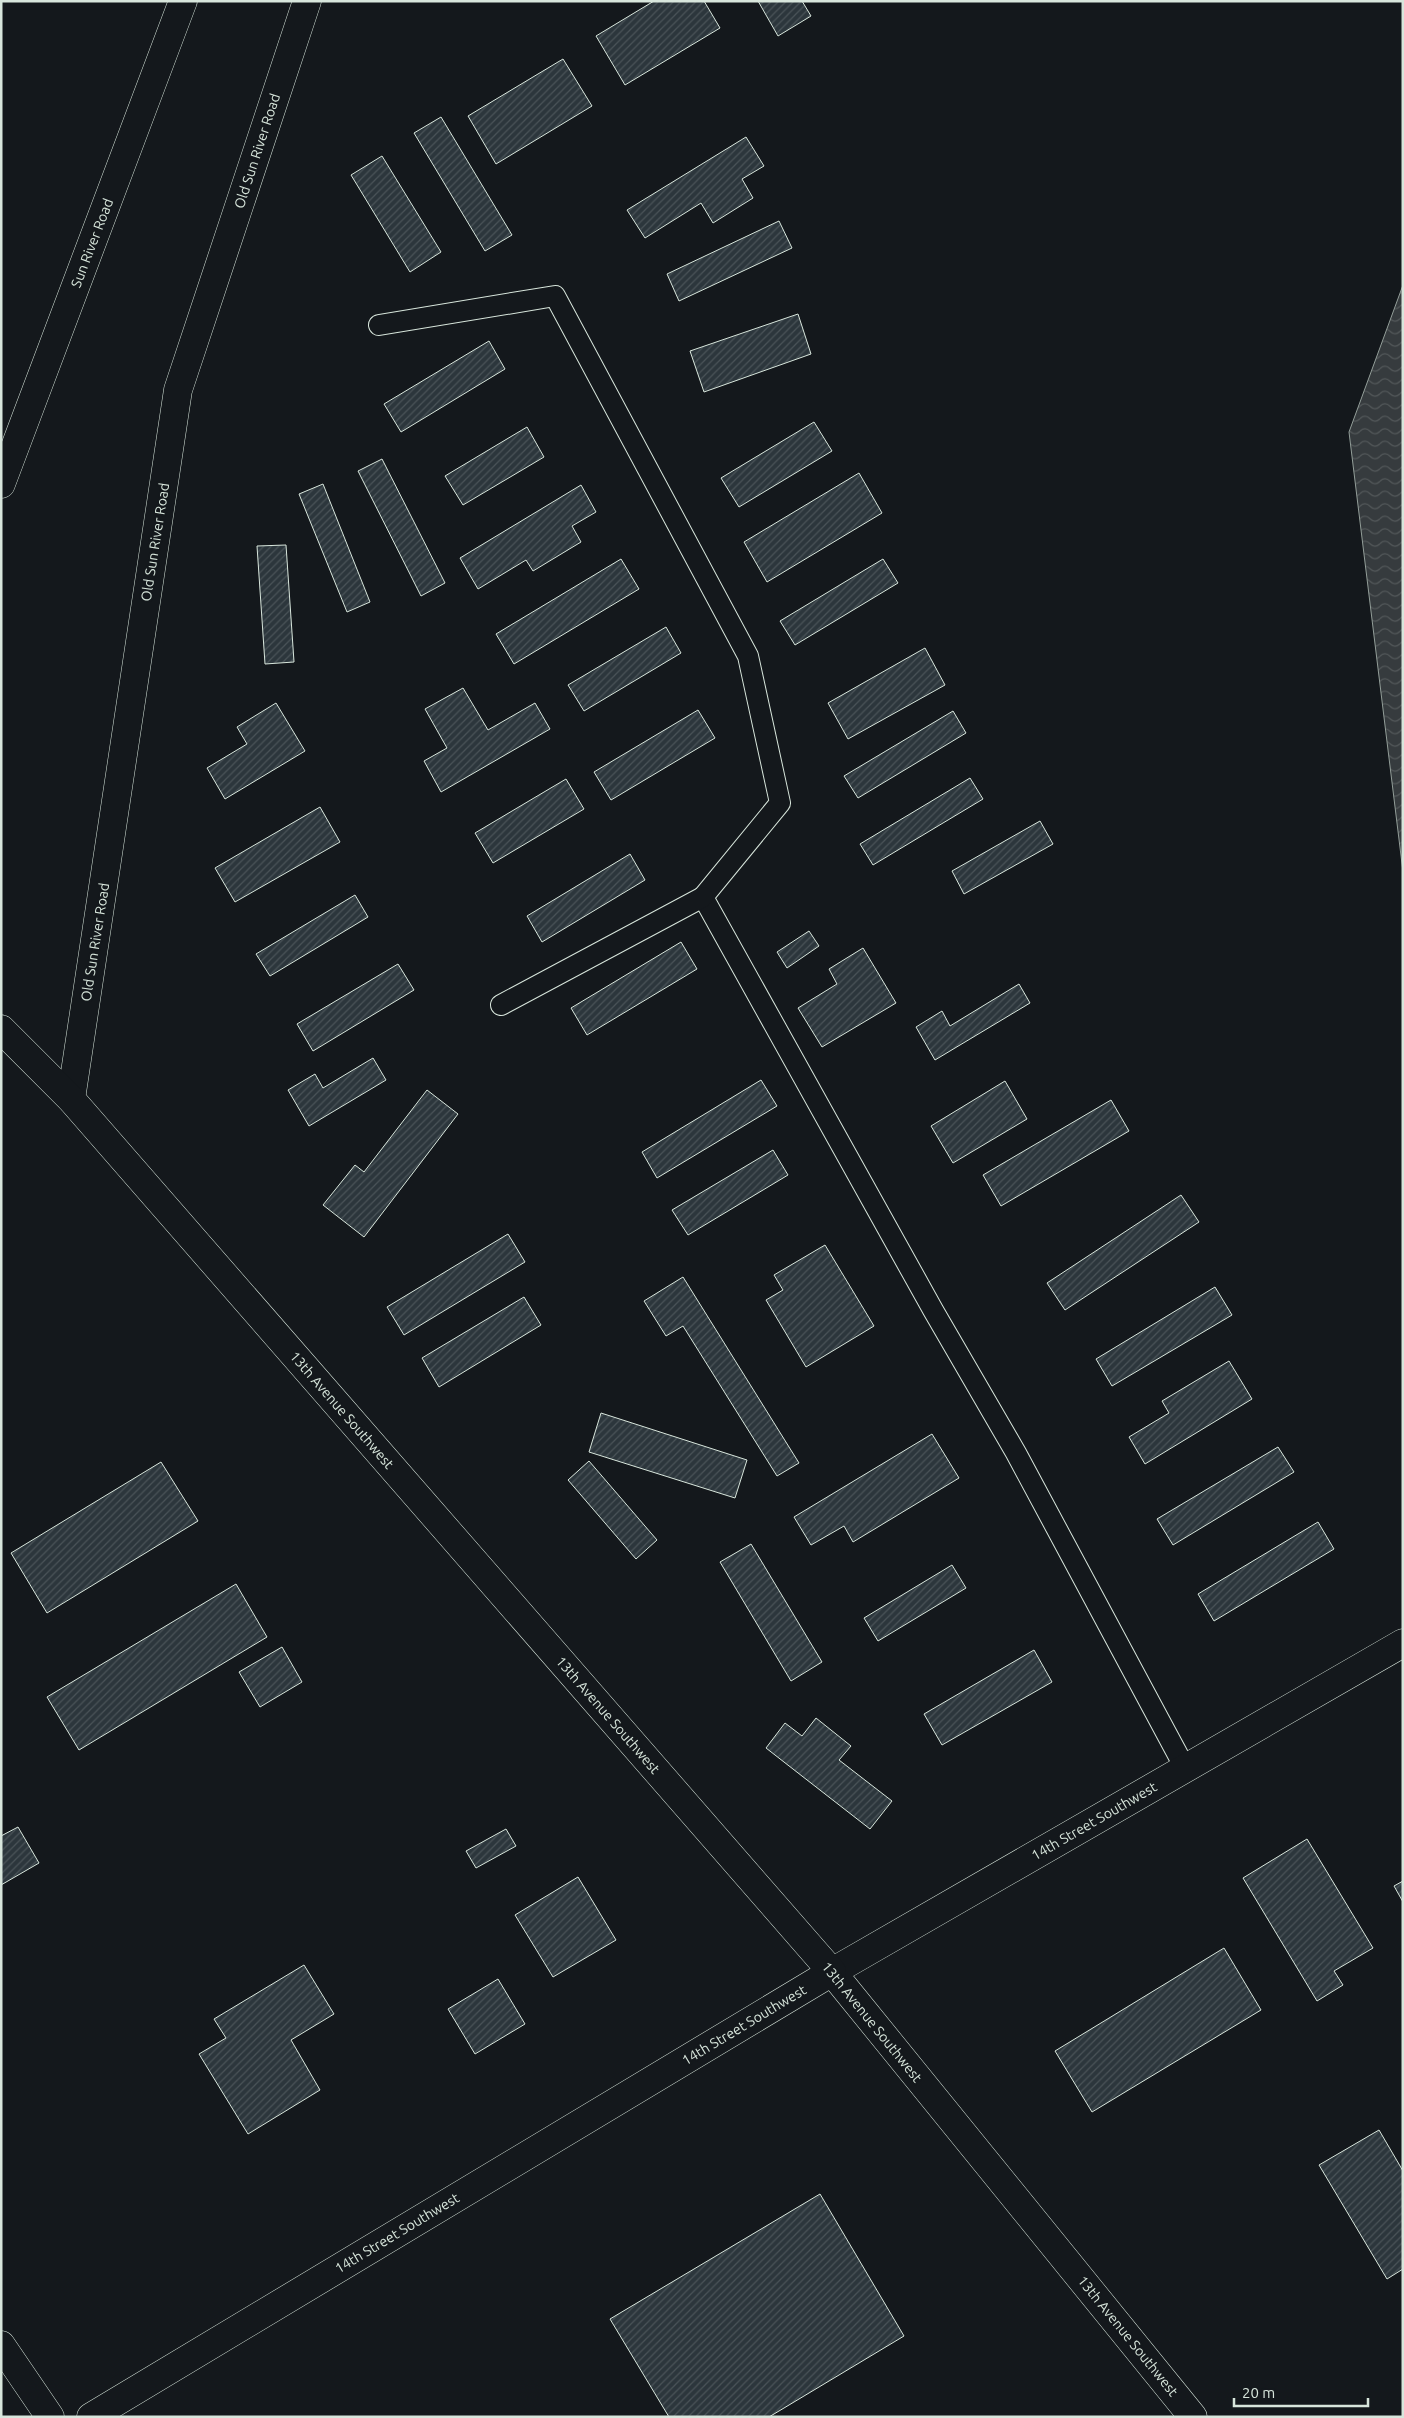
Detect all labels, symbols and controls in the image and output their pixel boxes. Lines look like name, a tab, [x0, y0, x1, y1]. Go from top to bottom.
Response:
street label: Old Sun River Road	[231, 92, 283, 210]
street label: Sun River Road	[68, 196, 116, 290]
street label: Old Sun River Road	[138, 482, 172, 602]
street label: Old Sun River Road	[78, 882, 112, 1002]
street label: 13th Avenue Southwest	[287, 1348, 398, 1472]
street label: 13th Avenue Southwest	[553, 1653, 664, 1777]
street label: 14th Street Southwest	[1029, 1778, 1160, 1863]
street label: 13th Avenue Southwest	[819, 1959, 926, 2086]
street label: 14th Street Southwest	[679, 1981, 809, 2068]
street label: 14th Street Southwest	[332, 2189, 462, 2276]
street label: 13th Avenue Southwest	[1075, 2273, 1182, 2400]
scale bar	[1234, 2376, 1368, 2408]
text: 20 m	[1242, 2384, 1275, 2401]

